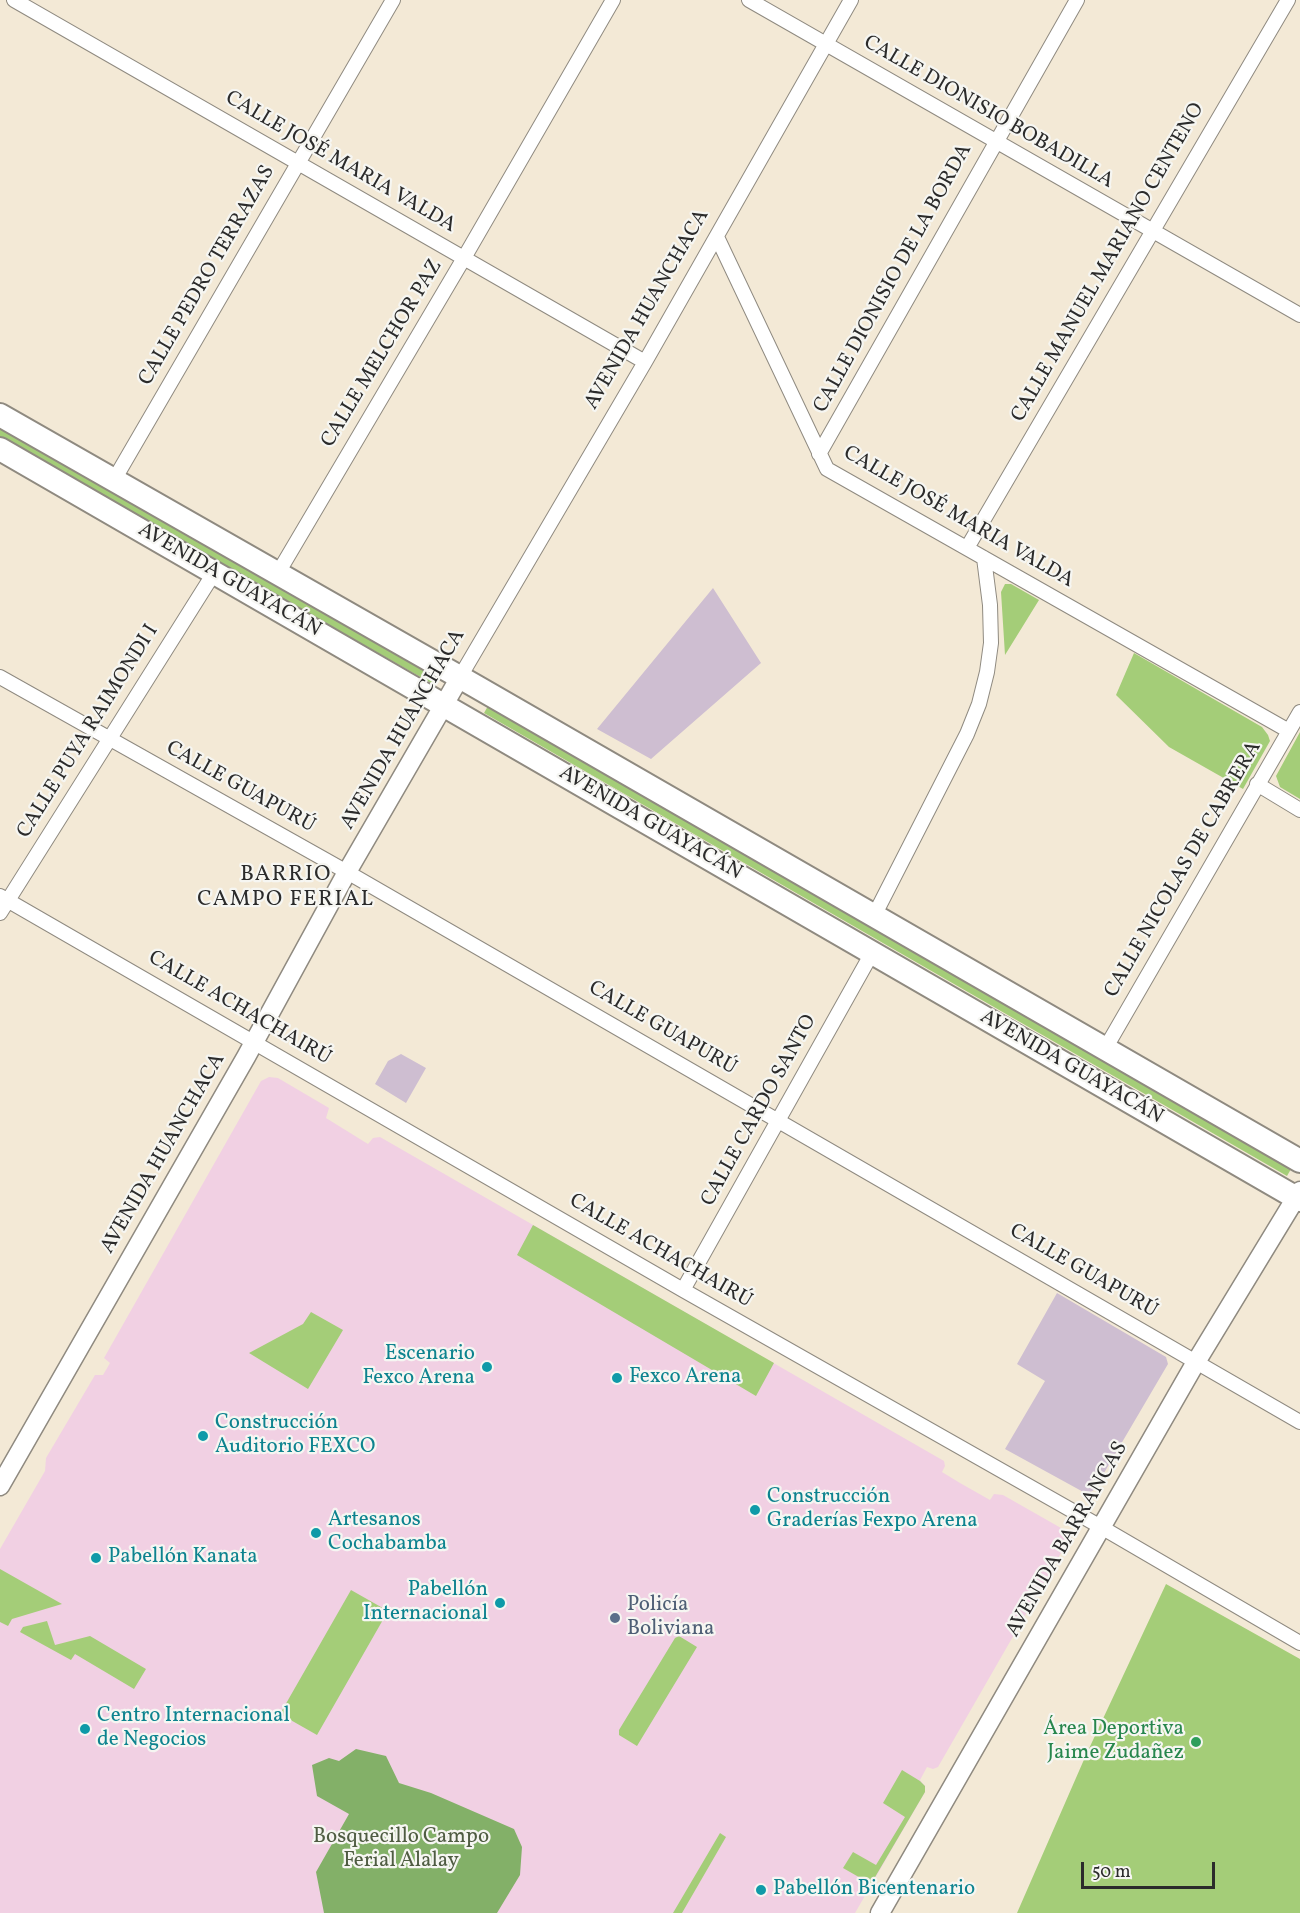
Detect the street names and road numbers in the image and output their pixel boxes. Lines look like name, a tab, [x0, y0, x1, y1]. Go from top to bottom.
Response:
street label: CALLE DIONISIO BOBADILLA	[858, 31, 1118, 195]
street label: CALLE JOSÉ MARIA VALDA	[220, 87, 460, 239]
street label: CALLE MANUEL MARIANO CENTENO	[1007, 99, 1211, 427]
street label: CALLE DIONISIO DE LA BORDA	[809, 140, 979, 418]
street label: CALLE PEDRO TERRAZAS	[135, 161, 281, 391]
street label: AVENIDA HUANCHACA	[580, 205, 716, 415]
street label: CALLE MELCHOR PAZ	[317, 255, 449, 453]
street label: CALLE JOSÉ MARIA VALDA	[838, 442, 1078, 594]
street label: AVENIDA GUAYACÁN	[133, 518, 325, 644]
street label: CALLE PUYA RAIMONDI I	[13, 621, 165, 843]
street label: AVENIDA HUANCHACA	[336, 625, 472, 835]
street label: CALLE GUAPURÚ	[161, 737, 319, 839]
street label: CALLE NICOLAS DE CABRERA	[1100, 737, 1268, 1003]
street label: AVENIDA GUAYACÁN	[554, 761, 746, 887]
street label: CALLE ACHACHAIRÚ	[143, 946, 335, 1072]
street label: CALLE GUAPURÚ	[583, 976, 741, 1082]
street label: AVENIDA GUAYACÁN	[975, 1005, 1167, 1131]
street label: CALLE CARDO SANTO	[697, 1011, 823, 1211]
street label: AVENIDA HUANCHACA	[96, 1049, 232, 1259]
street label: CALLE ACHACHAIRÚ	[564, 1189, 756, 1315]
street label: CALLE GUAPURÚ	[1004, 1219, 1162, 1325]
street label: AVENIDA BARRANCAS	[1002, 1438, 1134, 1642]

